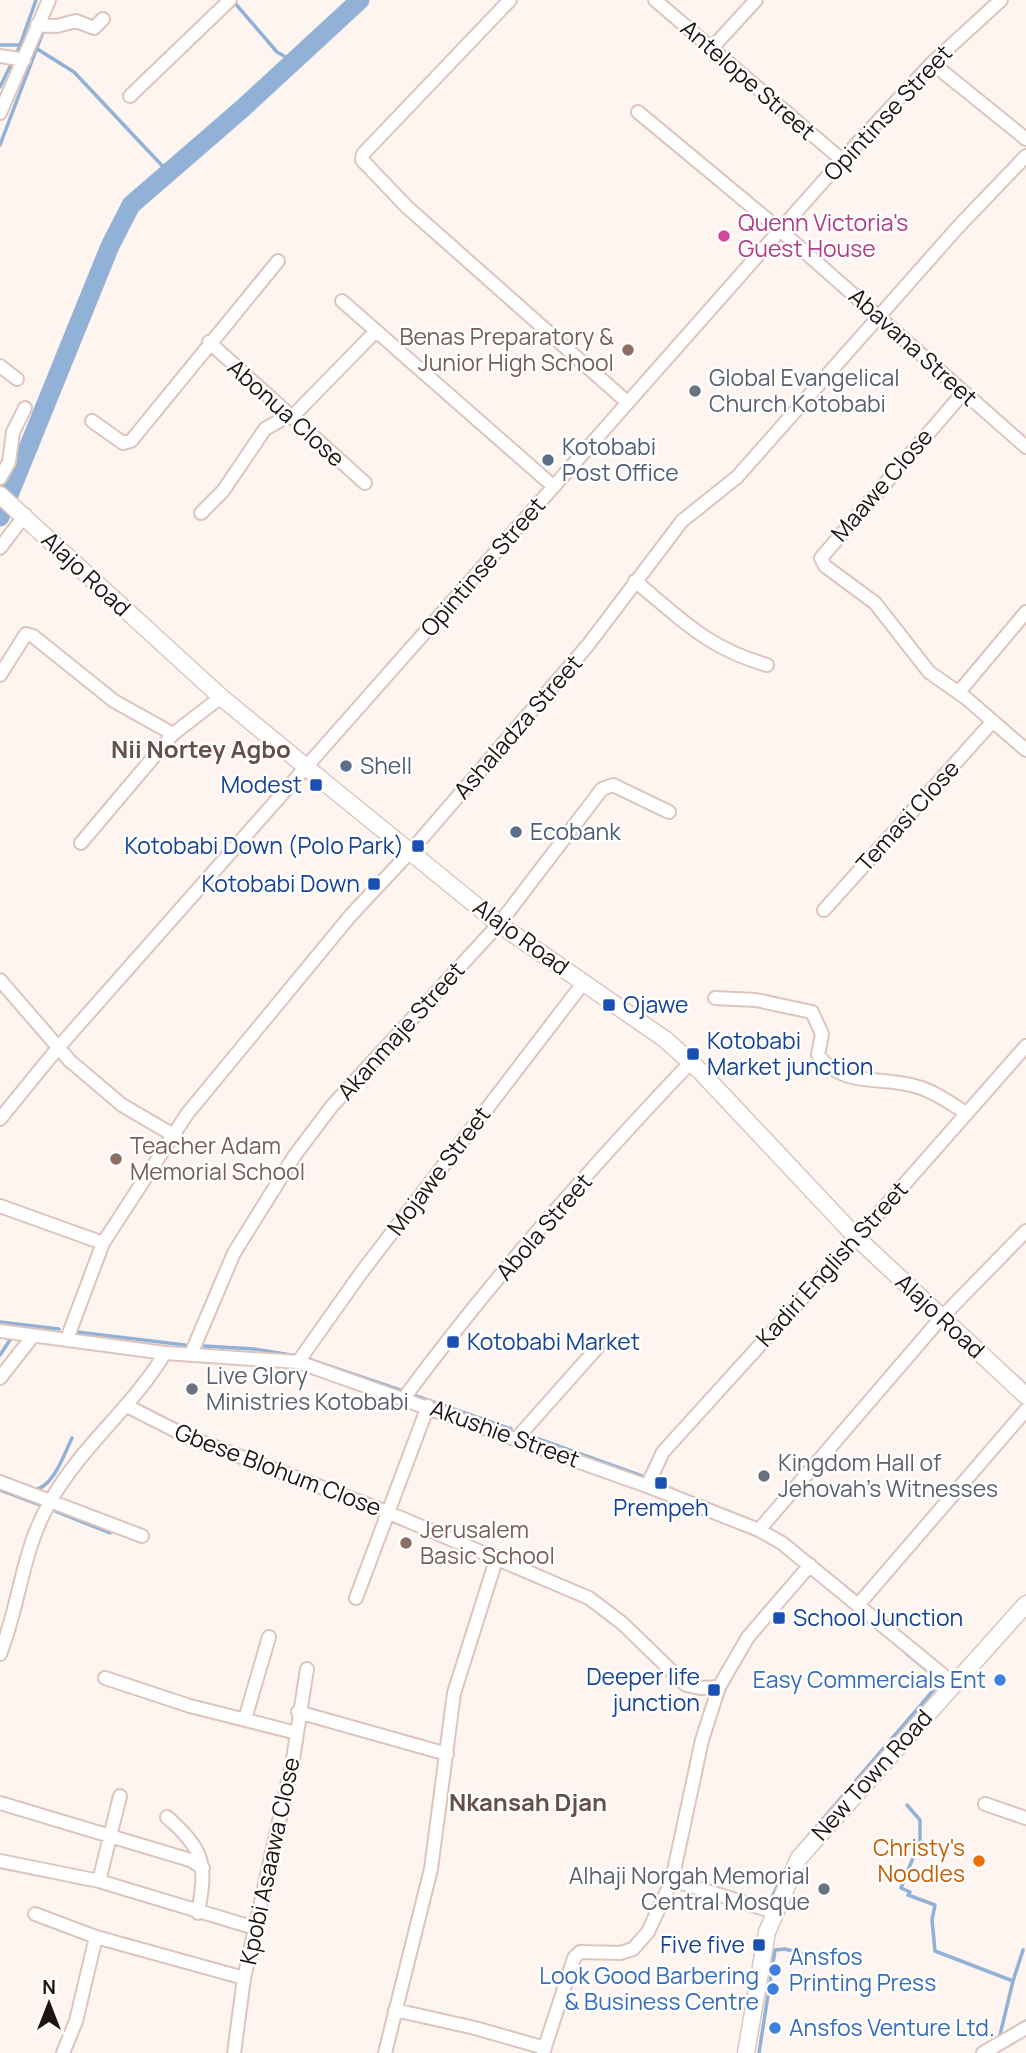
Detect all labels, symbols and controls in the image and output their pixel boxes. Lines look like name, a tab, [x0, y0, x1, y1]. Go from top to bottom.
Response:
street label: Antelope Street	[675, 12, 823, 147]
street label: Opintinse Street	[816, 37, 959, 187]
place label: Quenn Victoria's Guest House	[738, 206, 908, 264]
marker: Quenn Victoria's Guest House	[716, 228, 732, 244]
street label: Abavana Street	[842, 280, 985, 413]
place label: Benas Preparatory & Junior High School	[399, 320, 614, 378]
marker: Benas Preparatory & Junior High School	[620, 342, 636, 358]
street label: Abonua Close	[221, 351, 352, 473]
place label: Global Evangelical Church Kotobabi	[709, 361, 900, 419]
marker: Global Evangelical Church Kotobabi	[687, 383, 703, 399]
street label: Maawe Close	[823, 421, 939, 548]
place label: Kotobabi Post Office	[562, 430, 679, 488]
marker: Kotobabi Post Office	[540, 452, 556, 468]
street label: Opintinse Street	[413, 490, 552, 643]
street label: Alajo Road	[35, 524, 138, 623]
street label: Ashaladza Street	[446, 647, 589, 805]
district label: Nii Nortey Agbo	[111, 732, 291, 765]
place label: Shell	[360, 749, 412, 781]
street label: Temasi Close	[848, 753, 966, 878]
marker: Shell	[338, 758, 354, 774]
place label: Modest	[221, 768, 302, 800]
marker: Modest	[308, 777, 324, 793]
place label: Ecobank	[530, 815, 621, 847]
marker: Ecobank	[508, 824, 524, 840]
place label: Kotobabi Down (Polo Park)	[124, 829, 404, 861]
marker: Kotobabi Down (Polo Park)	[410, 838, 426, 854]
place label: Kotobabi Down	[201, 867, 360, 899]
marker: Kotobabi Down	[366, 876, 382, 892]
street label: Alajo Road	[467, 891, 576, 982]
street label: Akanmaje Street	[329, 954, 471, 1106]
place label: Ojawe	[623, 988, 688, 1020]
marker: Ojawe	[601, 997, 617, 1013]
place label: Kotobabi Market junction	[707, 1024, 873, 1082]
marker: Kotobabi Market junction	[685, 1046, 701, 1062]
street label: Mojawe Street	[379, 1099, 497, 1241]
place label: Teacher Adam Memorial School	[130, 1129, 305, 1187]
marker: Teacher Adam Memorial School	[108, 1151, 124, 1167]
street label: Abola Street	[488, 1166, 599, 1287]
street label: Kadiri English Street	[748, 1174, 914, 1353]
street label: Alajo Road	[889, 1266, 992, 1365]
place label: Kotobabi Market	[467, 1325, 640, 1357]
marker: Kotobabi Market	[445, 1334, 461, 1350]
place label: Live Glory Ministries Kotobabi	[206, 1359, 409, 1417]
marker: Live Glory Ministries Kotobabi	[184, 1381, 200, 1397]
street label: Akushie Street	[426, 1391, 584, 1475]
street label: Gbese Blohum Close	[171, 1415, 386, 1523]
place label: Kingdom Hall of Jehovah's Witnesses	[778, 1446, 998, 1504]
marker: Kingdom Hall of Jehovah's Witnesses	[756, 1468, 772, 1484]
marker: Prempeh	[653, 1475, 669, 1491]
place label: Prempeh	[613, 1491, 709, 1523]
place label: Jerusalem Basic School	[420, 1513, 555, 1571]
marker: Jerusalem Basic School	[398, 1535, 414, 1551]
place label: School Junction	[793, 1601, 963, 1633]
marker: School Junction	[771, 1610, 787, 1626]
place label: Deeper life junction	[586, 1660, 700, 1718]
place label: Easy Commercials Ent	[753, 1663, 986, 1695]
marker: Easy Commercials Ent	[992, 1672, 1008, 1688]
marker: Deeper life junction	[706, 1682, 722, 1698]
street label: New Town Road	[804, 1702, 939, 1847]
street label: Kpobi Asaawa Close	[231, 1754, 307, 1967]
district label: Nkansah Djan	[449, 1785, 607, 1818]
place label: Christy's Noodles	[873, 1831, 965, 1889]
marker: Christy's Noodles	[971, 1853, 987, 1869]
place label: Alhaji Norgah Memorial Central Mosque	[569, 1859, 810, 1917]
marker: Alhaji Norgah Memorial Central Mosque	[816, 1881, 832, 1897]
place label: Five five	[660, 1928, 745, 1960]
marker: Five five	[751, 1937, 767, 1953]
place label: Ansfos Printing Press	[789, 1940, 936, 1998]
place label: Look Good Barbering & Business Centre	[539, 1959, 759, 2017]
marker: Ansfos Printing Press	[767, 1962, 783, 1978]
north arrow	[14, 1969, 84, 2039]
text: N	[42, 1974, 56, 2000]
marker: Look Good Barbering & Business Centre	[765, 1981, 781, 1997]
place label: Ansfos Venture Ltd.	[789, 2011, 995, 2043]
marker: Ansfos Venture Ltd.	[767, 2020, 783, 2036]

